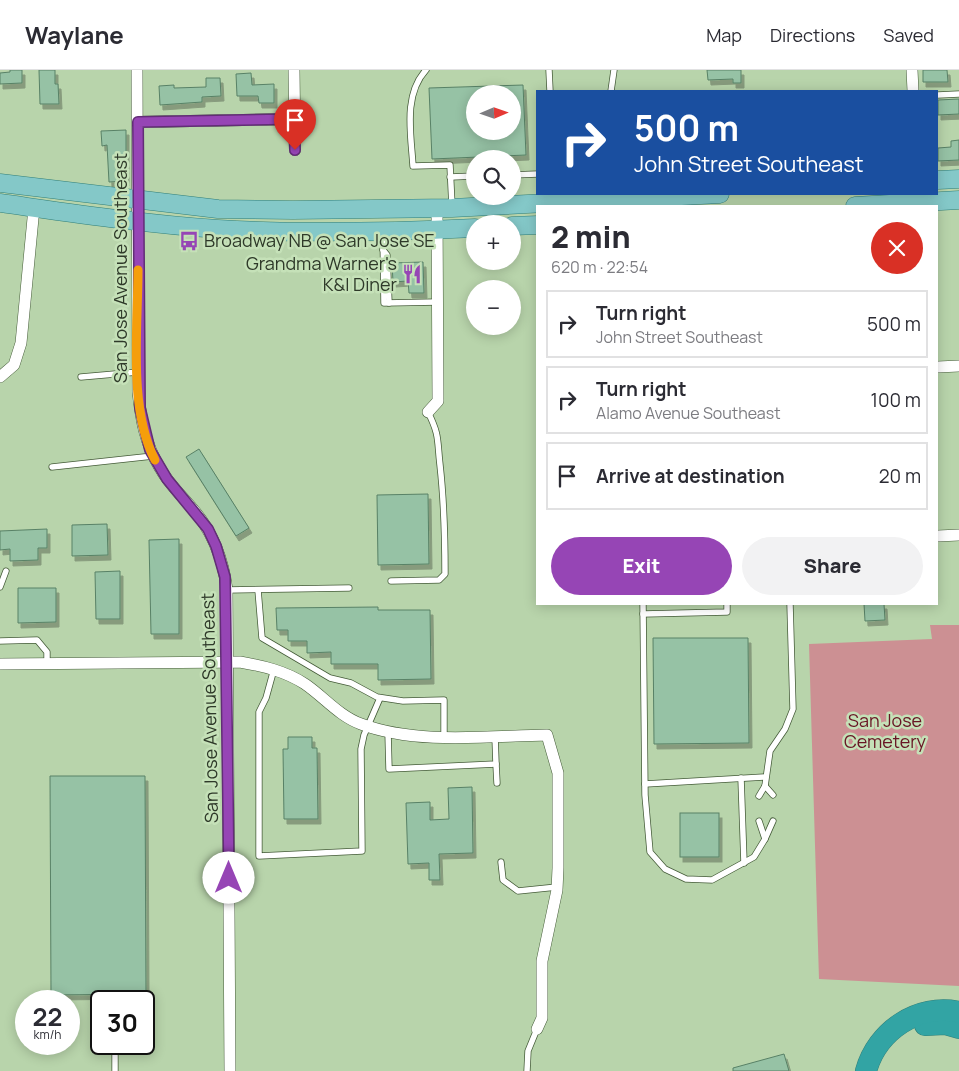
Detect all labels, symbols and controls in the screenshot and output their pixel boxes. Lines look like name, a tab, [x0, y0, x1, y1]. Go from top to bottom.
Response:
text: Waylane	[25, 18, 124, 51]
text: Map	[706, 23, 742, 47]
text: Directions	[770, 23, 855, 47]
text: Saved	[883, 23, 934, 47]
north arrow	[466, 85, 521, 140]
map controls	[466, 85, 521, 335]
pin	[274, 99, 316, 150]
text: 500 m	[634, 104, 739, 152]
icon: arrive	[281, 106, 309, 134]
icon: right	[551, 110, 616, 175]
text: John Street Southeast	[634, 149, 864, 179]
button: search	[466, 150, 521, 205]
street label: San Jose Avenue Southeast	[108, 153, 132, 383]
button: +	[466, 215, 521, 270]
text: 2 min	[551, 216, 631, 257]
button: close	[871, 222, 923, 274]
place label: Broadway NB @ San Jose SE	[204, 228, 435, 252]
bus stop icon: Broadway NB @ San Jose SE	[178, 230, 200, 252]
place label: Grandma Warner's K&I Diner	[246, 251, 398, 296]
text: 620 m · 22:54	[551, 256, 648, 278]
restaurant icon: Grandma Warner's K&I Diner	[401, 263, 423, 285]
button: −	[466, 280, 521, 335]
text: Turn right	[596, 300, 686, 326]
icon: right	[553, 310, 581, 338]
text: 500 m	[867, 311, 921, 337]
text: John Street Southeast	[596, 326, 763, 348]
text: Turn right	[596, 376, 686, 402]
icon: right	[553, 386, 581, 414]
text: 100 m	[870, 387, 921, 413]
text: Alamo Avenue Southeast	[596, 402, 781, 424]
icon: arrive	[553, 462, 581, 490]
text: Arrive at destination	[596, 463, 785, 489]
text: 20 m	[879, 463, 921, 489]
button: Exit	[551, 537, 732, 595]
button: Share	[742, 537, 923, 595]
street label: San Jose Avenue Southeast	[195, 593, 223, 823]
park label: San Jose Cemetery	[844, 708, 927, 753]
position arrow	[202, 851, 254, 903]
speed limit sign: 30	[90, 990, 155, 1055]
text: 22	[33, 999, 62, 1034]
text: km/h	[34, 1026, 61, 1043]

